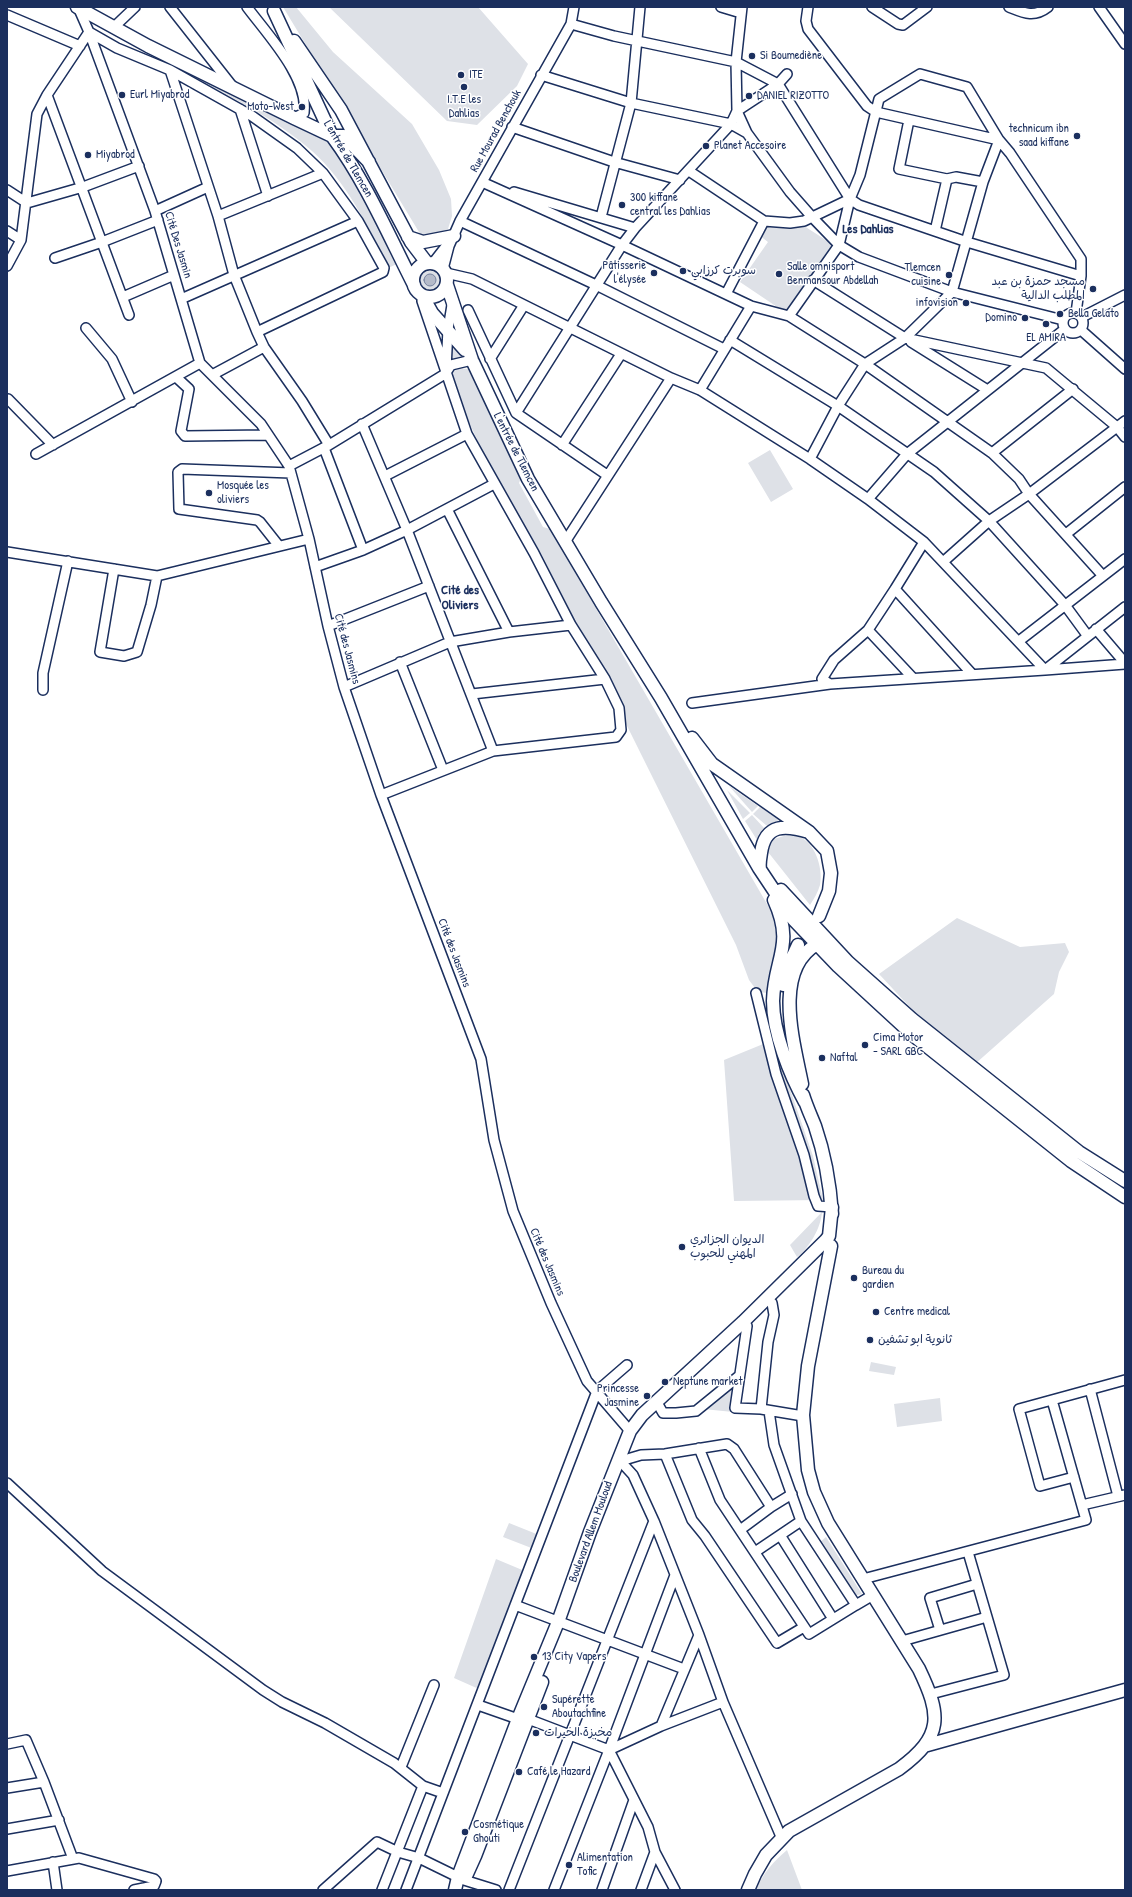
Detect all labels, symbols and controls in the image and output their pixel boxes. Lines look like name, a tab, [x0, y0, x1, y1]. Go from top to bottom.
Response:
place label: Si Boumediène	[760, 49, 822, 63]
marker: Si Boumediène	[747, 51, 757, 61]
place label: ITE	[469, 68, 483, 82]
marker: ITE	[456, 70, 466, 80]
marker: I.T.E les Dahlias	[459, 82, 469, 92]
street label: Rue Mourad Benchouk	[467, 87, 525, 175]
place label: Eurl Miyabrod	[130, 88, 189, 102]
place label: DANIEL RIZOTTO	[757, 89, 829, 103]
marker: Eurl Miyabrod	[117, 90, 127, 100]
marker: DANIEL RIZOTTO	[744, 91, 754, 101]
place label: I.T.E les Dahlias	[447, 93, 481, 121]
place label: Moto-West	[247, 100, 294, 114]
marker: Moto-West	[297, 102, 307, 112]
street label: L'entrée de Tlemcen	[320, 118, 376, 200]
place label: technicum ibn saad kiffane	[1009, 122, 1069, 150]
marker: technicum ibn saad kiffane	[1072, 131, 1082, 141]
place label: Planet Accesoire	[714, 139, 786, 153]
marker: Planet Accesoire	[701, 141, 711, 151]
place label: Miyabrod	[96, 148, 135, 162]
marker: Miyabrod	[83, 150, 93, 160]
place label: 300 kiffane central les Dahlias	[630, 191, 710, 219]
marker: 300 kiffane central les Dahlias	[617, 200, 627, 210]
street label: Cité Des Jasmin	[161, 210, 195, 280]
district label: Les Dahlias	[842, 222, 894, 238]
place label: Pâtisserie l'élysée	[603, 259, 646, 287]
place label: Salle omnisport Benmansour Abdellah	[787, 260, 878, 288]
place label: Tlemcen cuisine	[904, 261, 941, 289]
place label: سوبرت كرزابي	[691, 264, 756, 278]
marker: سوبرت كرزابي	[678, 266, 688, 276]
marker: Pâtisserie l'élysée	[649, 268, 659, 278]
marker: Salle omnisport Benmansour Abdellah	[774, 269, 784, 279]
marker: Tlemcen cuisine	[944, 270, 954, 280]
place label: مسجد حمزة بن عبد المطلب الدالية	[992, 275, 1085, 303]
marker: مسجد حمزة بن عبد المطلب الدالية	[1088, 284, 1098, 294]
place label: infovision	[916, 296, 958, 310]
marker: infovision	[961, 298, 971, 308]
place label: Bella Gelato	[1068, 307, 1119, 321]
marker: Bella Gelato	[1055, 309, 1065, 319]
place label: Domino	[985, 311, 1017, 325]
marker: Domino	[1020, 313, 1030, 323]
marker: EL AMIRA	[1041, 319, 1051, 329]
place label: EL AMIRA	[1026, 331, 1066, 345]
street label: L'entrée de Tlemcen	[490, 410, 542, 494]
place label: Mosquée les oliviers	[217, 479, 269, 507]
marker: Mosquée les oliviers	[204, 488, 214, 498]
district label: Cité des Oliviers	[441, 583, 479, 614]
street label: Cité des Jasmins	[331, 612, 363, 686]
street label: Cité des Jasmins	[434, 917, 474, 989]
place label: Cima Motor - SARL GBC	[873, 1031, 923, 1059]
marker: Cima Motor - SARL GBC	[860, 1040, 870, 1050]
place label: Naftal	[830, 1051, 857, 1065]
marker: Naftal	[817, 1053, 827, 1063]
street label: Cité des Jasmins	[526, 1226, 568, 1298]
place label: الديوان الجزائري المهني للحبوب	[690, 1233, 764, 1261]
marker: الديوان الجزائري المهني للحبوب	[677, 1242, 687, 1252]
place label: Bureau du gardien	[862, 1264, 904, 1292]
marker: Bureau du gardien	[849, 1273, 859, 1283]
place label: Centre medical	[884, 1305, 950, 1319]
marker: Centre medical	[871, 1307, 881, 1317]
place label: ثانوية ابو تشفين	[878, 1333, 952, 1347]
marker: ثانوية ابو تشفين	[865, 1335, 875, 1345]
place label: Neptune market	[673, 1375, 743, 1389]
marker: Neptune market	[660, 1377, 670, 1387]
place label: Princesse Jasmine	[597, 1382, 639, 1410]
marker: Princesse Jasmine	[642, 1391, 652, 1401]
street label: Boulevard Allem Mouloud	[566, 1480, 616, 1584]
place label: 13 City Vapers	[542, 1650, 606, 1664]
marker: 13 City Vapers	[529, 1652, 539, 1662]
place label: Supérette Aboutachfine	[552, 1693, 606, 1721]
marker: Supérette Aboutachfine	[539, 1702, 549, 1712]
place label: مخبزة الخيرات	[544, 1726, 612, 1740]
marker: مخبزة الخيرات	[531, 1728, 541, 1738]
place label: Café le Hazard	[527, 1765, 590, 1779]
marker: Café le Hazard	[514, 1767, 524, 1777]
place label: Cosmétique Ghouti	[473, 1818, 524, 1846]
marker: Cosmétique Ghouti	[460, 1827, 470, 1837]
place label: Alimentation Tofic	[577, 1851, 633, 1879]
marker: Alimentation Tofic	[564, 1860, 574, 1870]

